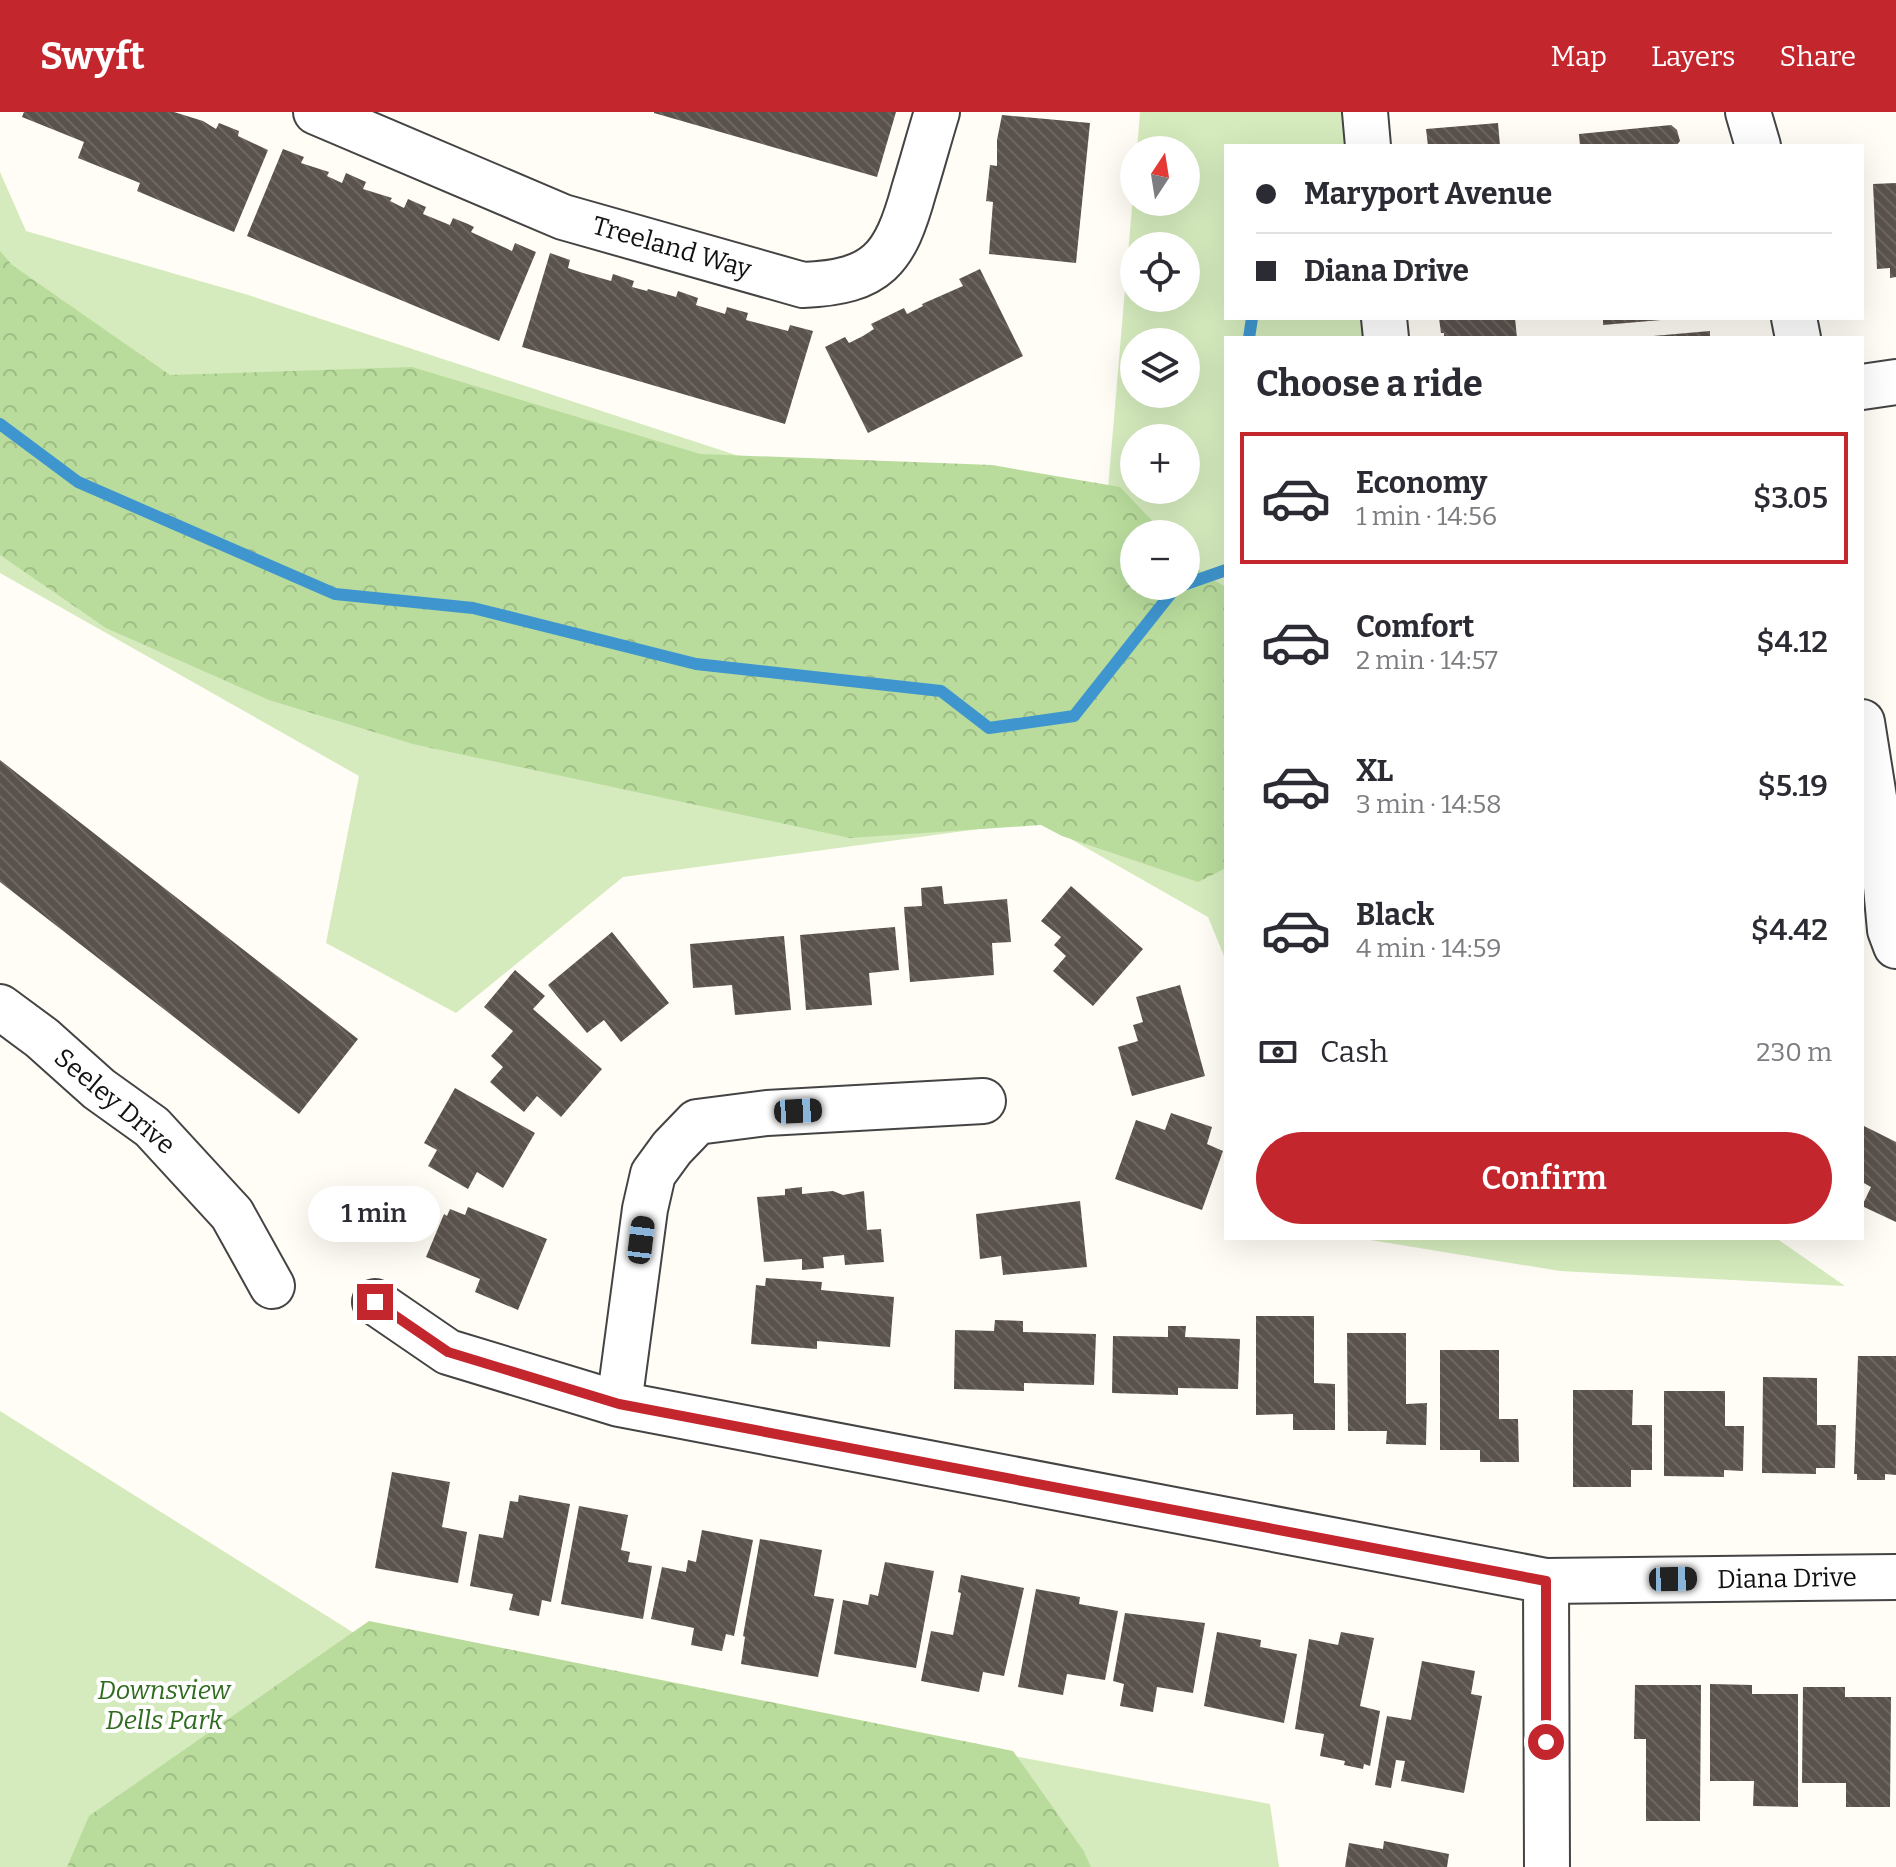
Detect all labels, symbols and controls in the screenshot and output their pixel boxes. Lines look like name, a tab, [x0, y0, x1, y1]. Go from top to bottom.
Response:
text: Swyft	[40, 33, 145, 79]
text: Map	[1550, 40, 1607, 73]
text: Layers	[1651, 40, 1735, 73]
text: Share	[1779, 40, 1856, 73]
north arrow	[1120, 136, 1200, 216]
map controls	[1120, 136, 1200, 600]
text: Maryport Avenue	[1304, 176, 1552, 212]
street label: Treeland Way	[589, 210, 755, 285]
button: locate	[1120, 232, 1200, 312]
text: Diana Drive	[1304, 253, 1469, 289]
button: layers	[1120, 328, 1200, 408]
text: Choose a ride	[1256, 362, 1483, 406]
button: +	[1120, 424, 1200, 504]
icon: car	[1260, 462, 1332, 534]
text: Economy	[1356, 465, 1487, 501]
text: $3.05	[1753, 480, 1828, 516]
text: 1 min · 14:56	[1356, 501, 1497, 532]
button: −	[1120, 520, 1200, 600]
icon: car	[1260, 606, 1332, 678]
text: Comfort	[1356, 609, 1474, 645]
text: $4.12	[1756, 624, 1828, 660]
text: 2 min · 14:57	[1356, 645, 1498, 676]
icon: car	[1260, 750, 1332, 822]
text: XL	[1356, 753, 1393, 789]
text: $5.19	[1757, 768, 1828, 804]
text: 3 min · 14:58	[1356, 789, 1502, 820]
icon: car	[1260, 894, 1332, 966]
text: Black	[1356, 897, 1434, 933]
text: $4.42	[1751, 912, 1828, 948]
text: 4 min · 14:59	[1356, 933, 1501, 964]
icon: cash	[1256, 1030, 1300, 1074]
text: Cash	[1320, 1034, 1388, 1070]
text: 230 m	[1756, 1037, 1832, 1068]
street label: Seeley Drive	[48, 1042, 181, 1161]
car	[773, 1098, 823, 1124]
button: Confirm	[1256, 1132, 1832, 1224]
callout: 1 min	[309, 1186, 441, 1242]
text: 1 min	[341, 1198, 407, 1229]
car	[626, 1215, 656, 1265]
route end	[357, 1284, 393, 1320]
street label: Diana Drive	[1717, 1562, 1857, 1595]
car	[1649, 1567, 1697, 1591]
park label: Downsview Dells Park	[98, 1675, 232, 1736]
route start	[1528, 1724, 1564, 1760]

